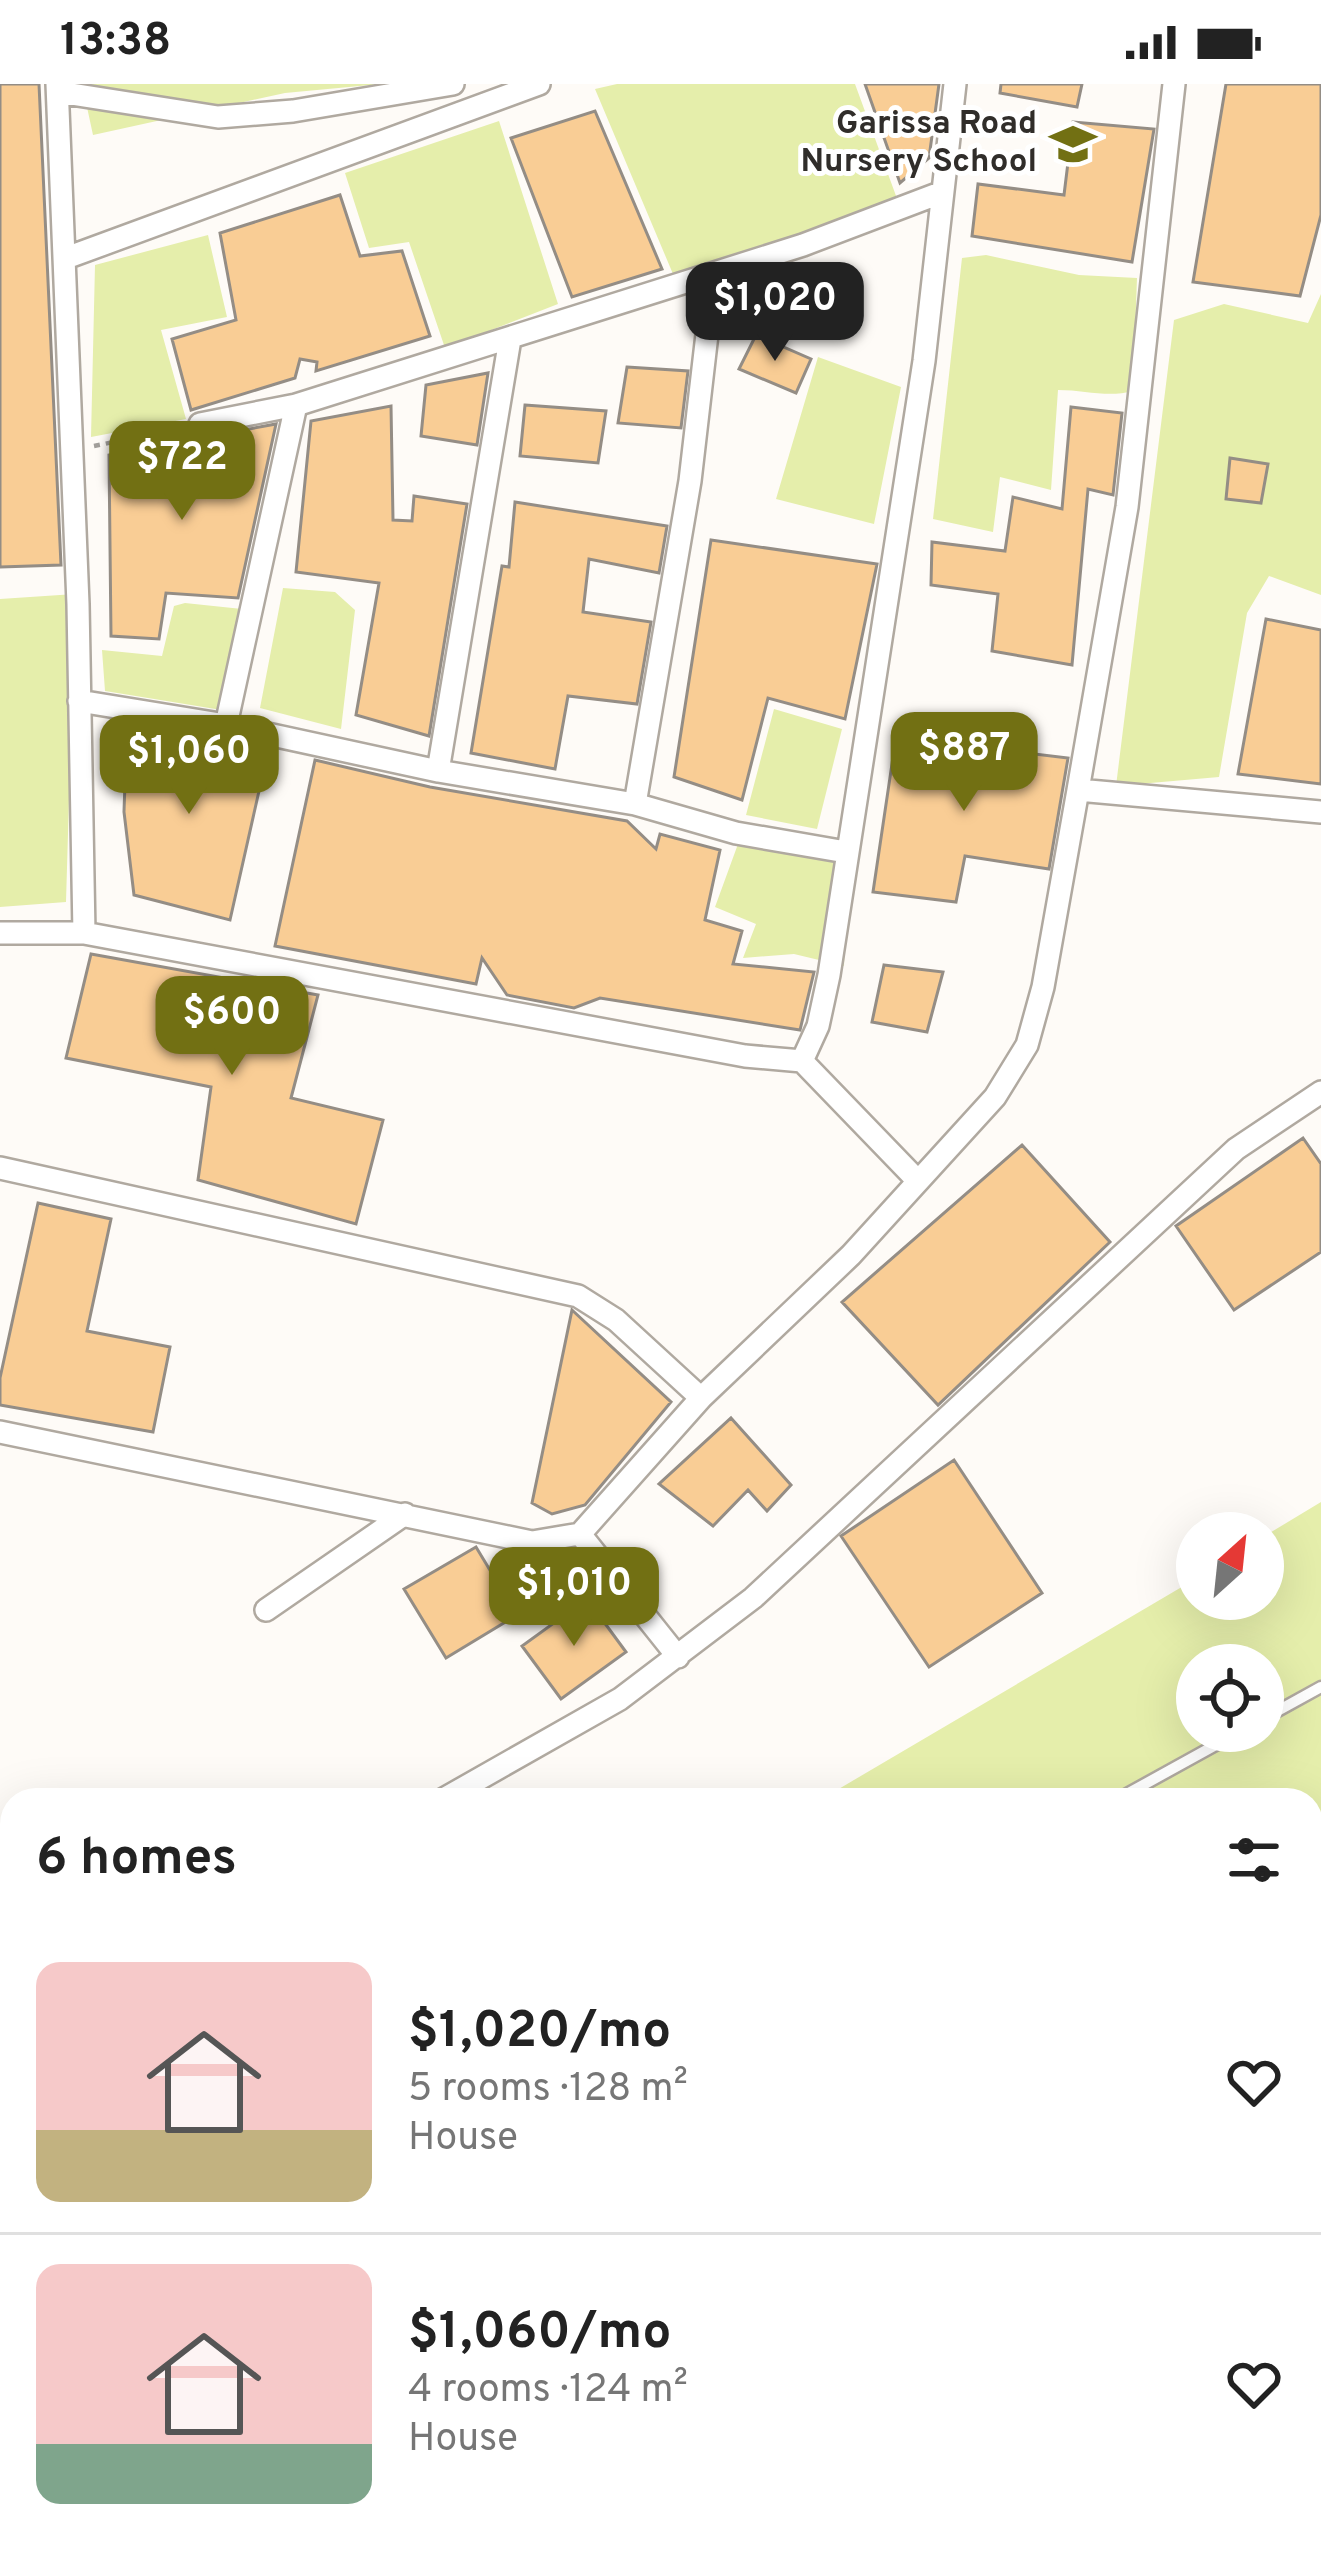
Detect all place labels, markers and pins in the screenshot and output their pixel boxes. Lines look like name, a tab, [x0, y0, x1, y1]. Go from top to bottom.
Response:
place label: Garissa Road Nursery School	[800, 104, 1037, 184]
school or university icon: Garissa Road Nursery School	[1048, 119, 1098, 169]
pin: $1,020	[677, 262, 873, 364]
pin: $722	[111, 421, 253, 523]
pin: $887	[893, 712, 1035, 814]
pin: $1,060	[91, 715, 287, 817]
pin: $600	[161, 976, 303, 1078]
pin: $1,010	[476, 1547, 672, 1649]

